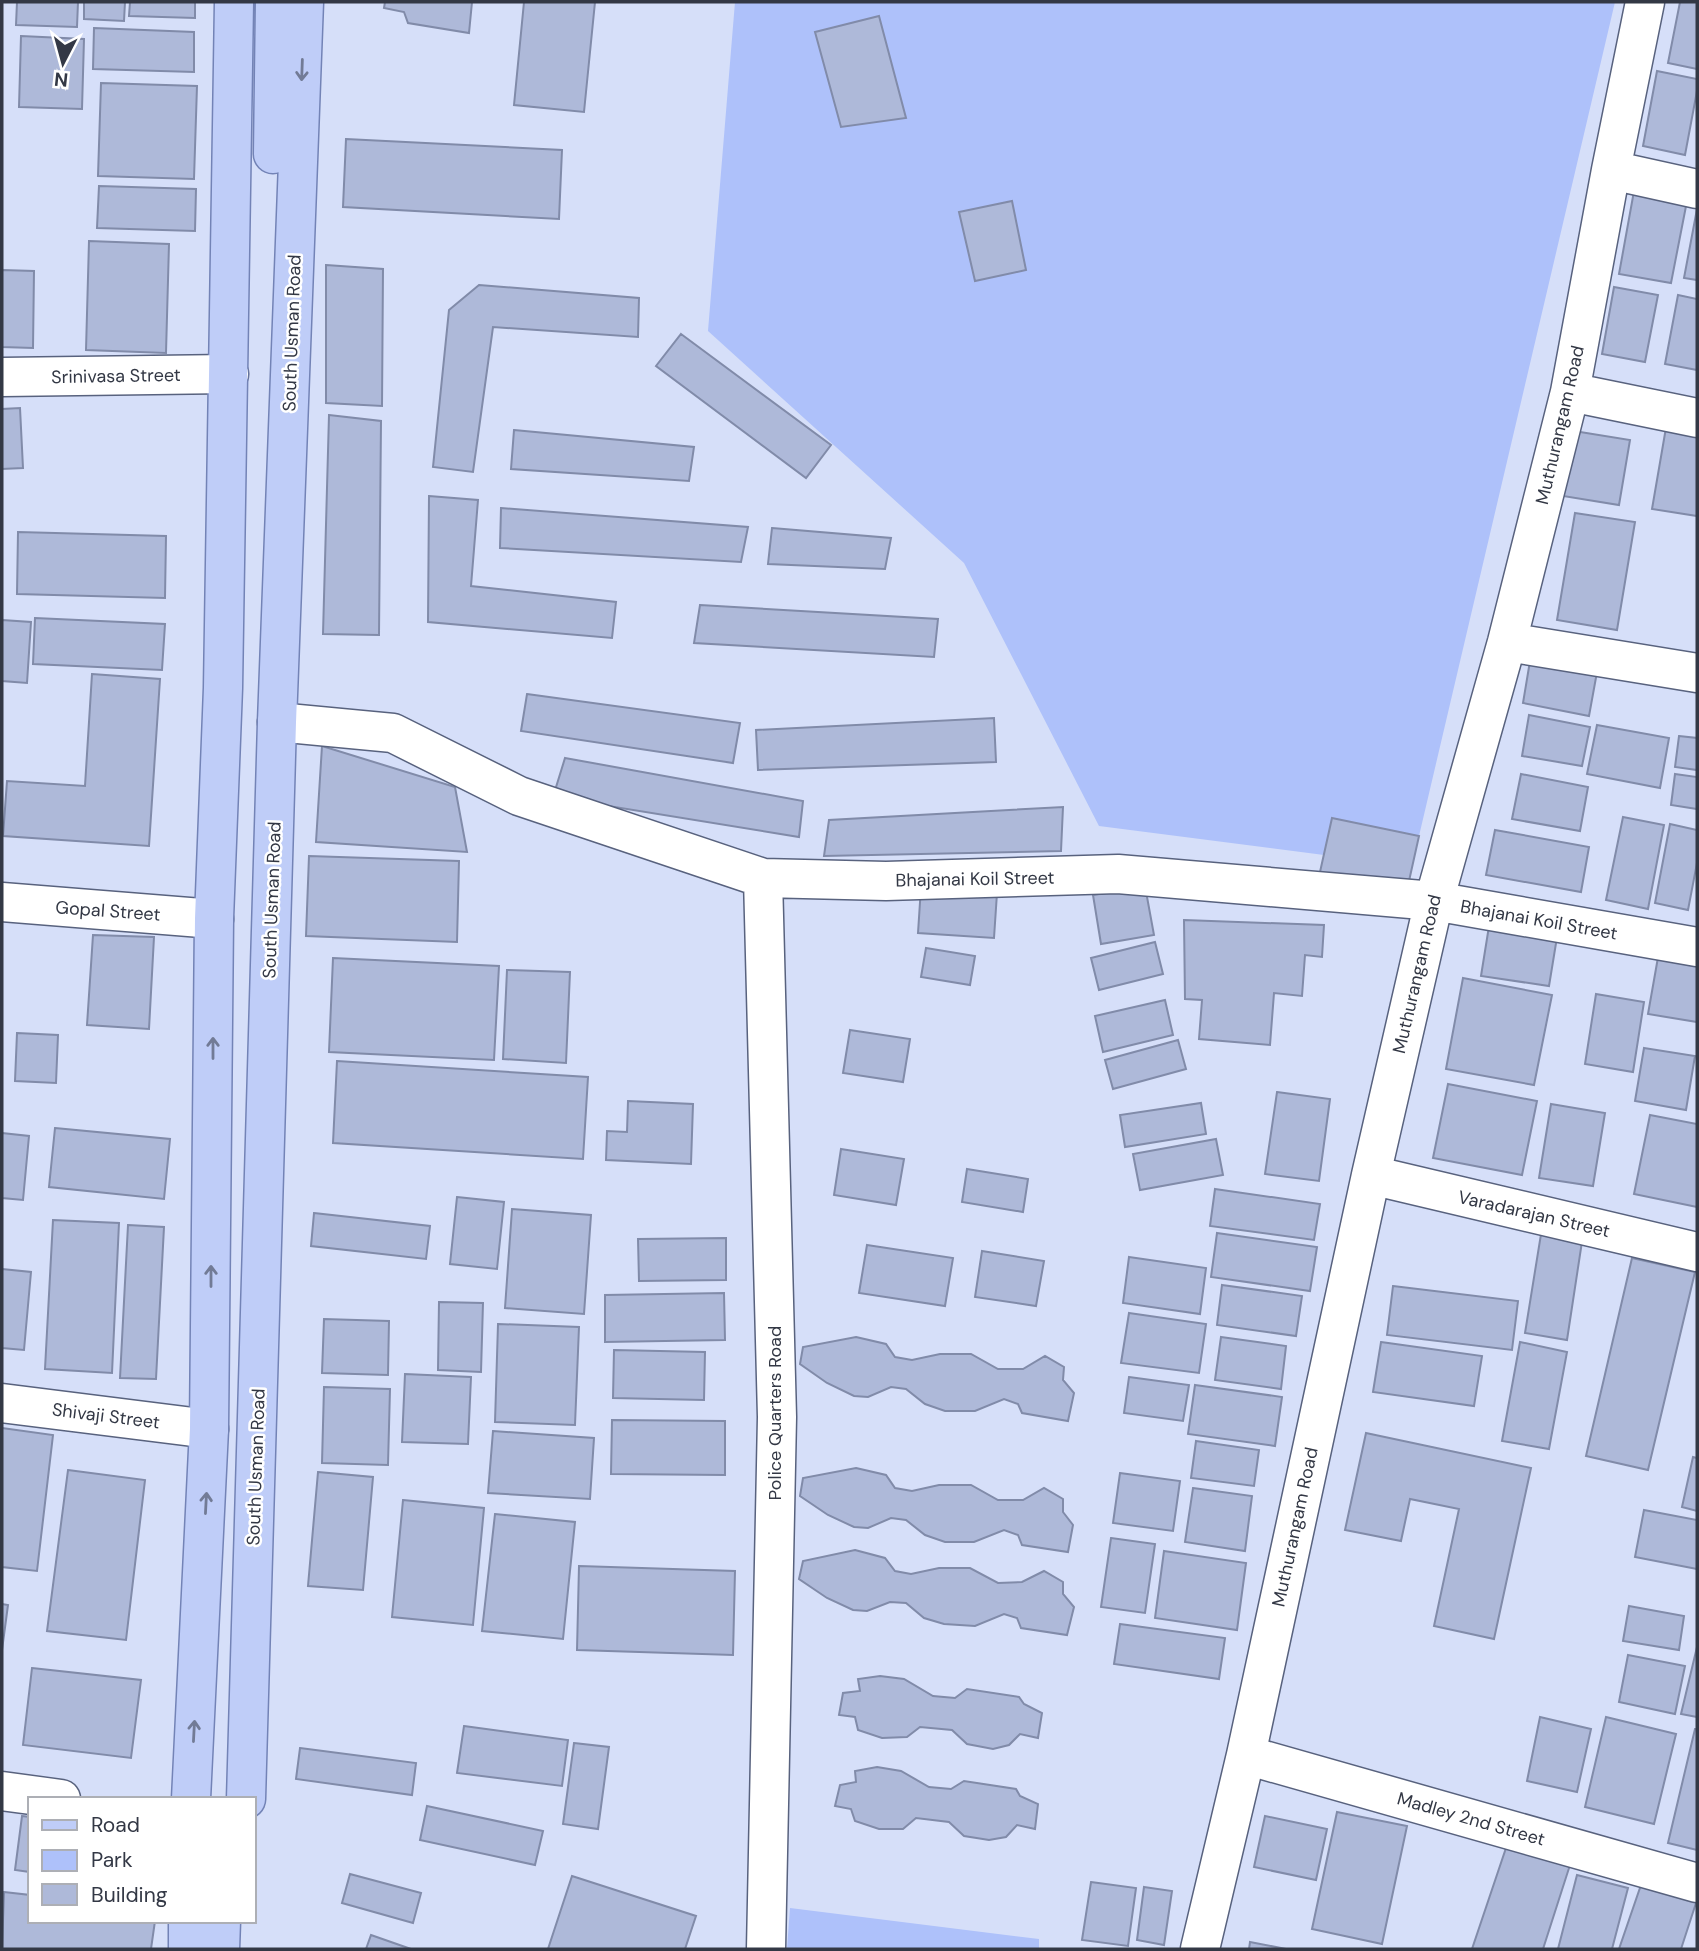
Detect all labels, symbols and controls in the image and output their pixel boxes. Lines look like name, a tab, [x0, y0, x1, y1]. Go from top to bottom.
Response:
north arrow	[28, 28, 98, 98]
one-way arrow	[295, 58, 308, 81]
text: N	[53, 66, 69, 93]
street label: South Usman Road	[277, 254, 307, 412]
street label: Muthurangam Road	[1530, 343, 1590, 507]
street label: Srinivasa Street	[51, 363, 181, 389]
street label: South Usman Road	[257, 821, 287, 979]
street label: Bhajanai Koil Street	[895, 866, 1055, 892]
street label: Muthurangam Road	[1387, 892, 1447, 1056]
street label: Bhajanai Koil Street	[1459, 894, 1619, 946]
street label: Gopal Street	[55, 895, 161, 927]
one-way arrow	[206, 1037, 220, 1060]
street label: Varadarajan Street	[1456, 1185, 1612, 1243]
one-way arrow	[204, 1265, 218, 1288]
street label: Police Quarters Road	[763, 1326, 787, 1500]
street label: South Usman Road	[241, 1388, 271, 1546]
street label: Shivaji Street	[51, 1397, 161, 1435]
street label: Muthurangam Road	[1266, 1445, 1324, 1609]
one-way arrow	[199, 1492, 212, 1515]
one-way arrow	[188, 1720, 201, 1742]
street label: Madley 2nd Street	[1394, 1786, 1548, 1852]
legend	[28, 1797, 256, 1923]
text: Road	[91, 1811, 140, 1839]
text: Park	[91, 1846, 133, 1874]
text: Building	[91, 1881, 168, 1909]

